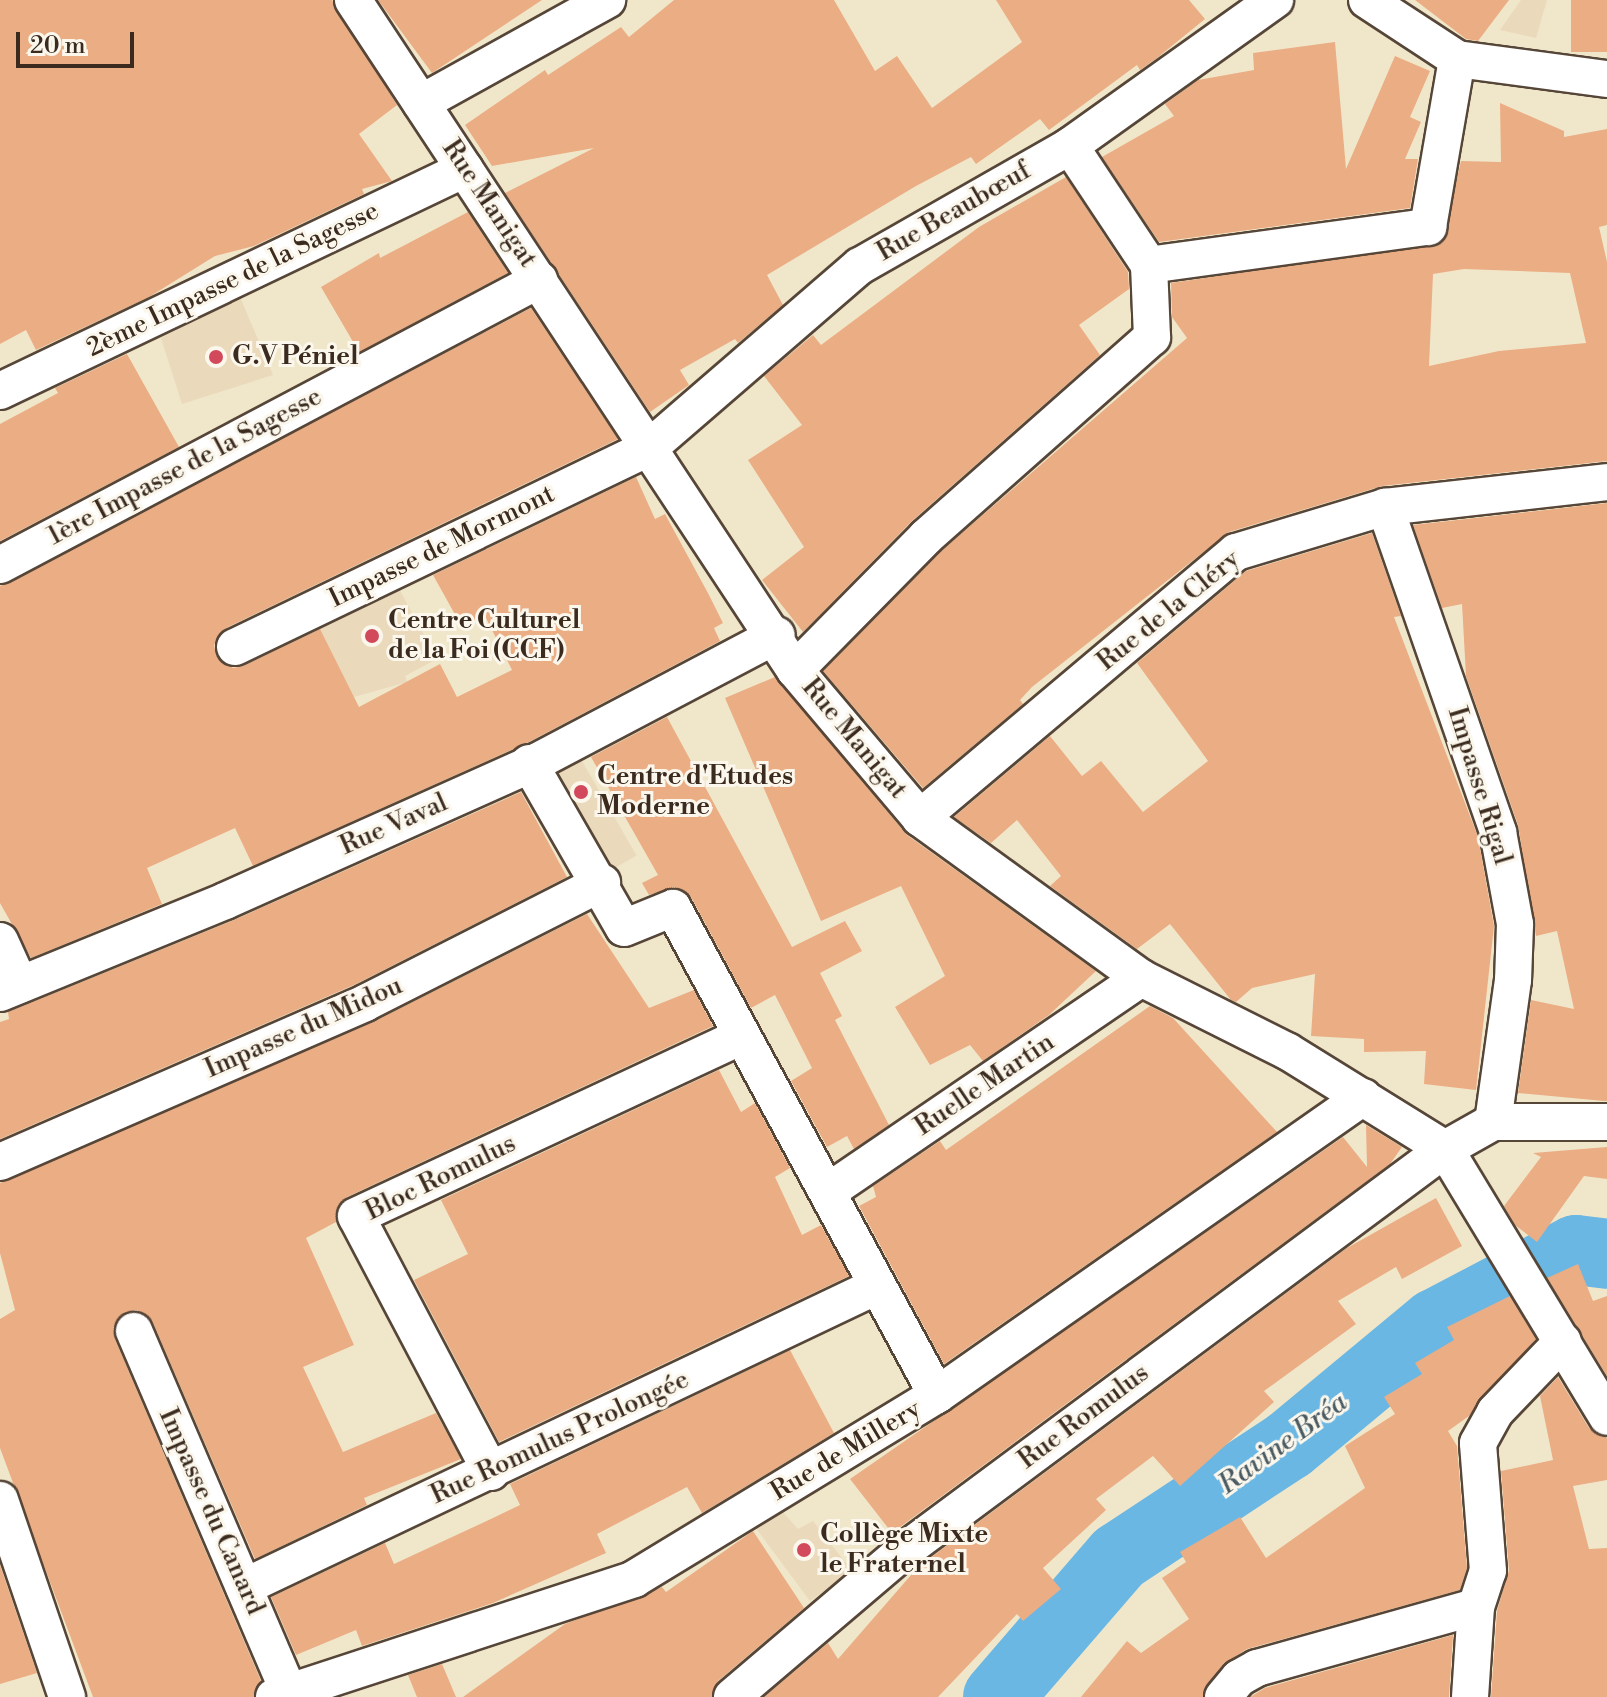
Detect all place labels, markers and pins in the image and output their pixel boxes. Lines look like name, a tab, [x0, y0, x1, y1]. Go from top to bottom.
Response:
place label: G.V Péniel	[232, 341, 359, 373]
marker: G.V Péniel	[207, 348, 225, 366]
place label: Centre Culturel de la Foi (CCF)	[388, 605, 580, 666]
marker: Centre Culturel de la Foi (CCF)	[363, 627, 381, 645]
place label: Centre d'Etudes Moderne	[597, 761, 793, 822]
marker: Centre d'Etudes Moderne	[572, 783, 590, 801]
place label: Collège Mixte le Fraternel	[820, 1519, 988, 1580]
marker: Collège Mixte le Fraternel	[795, 1541, 813, 1559]

